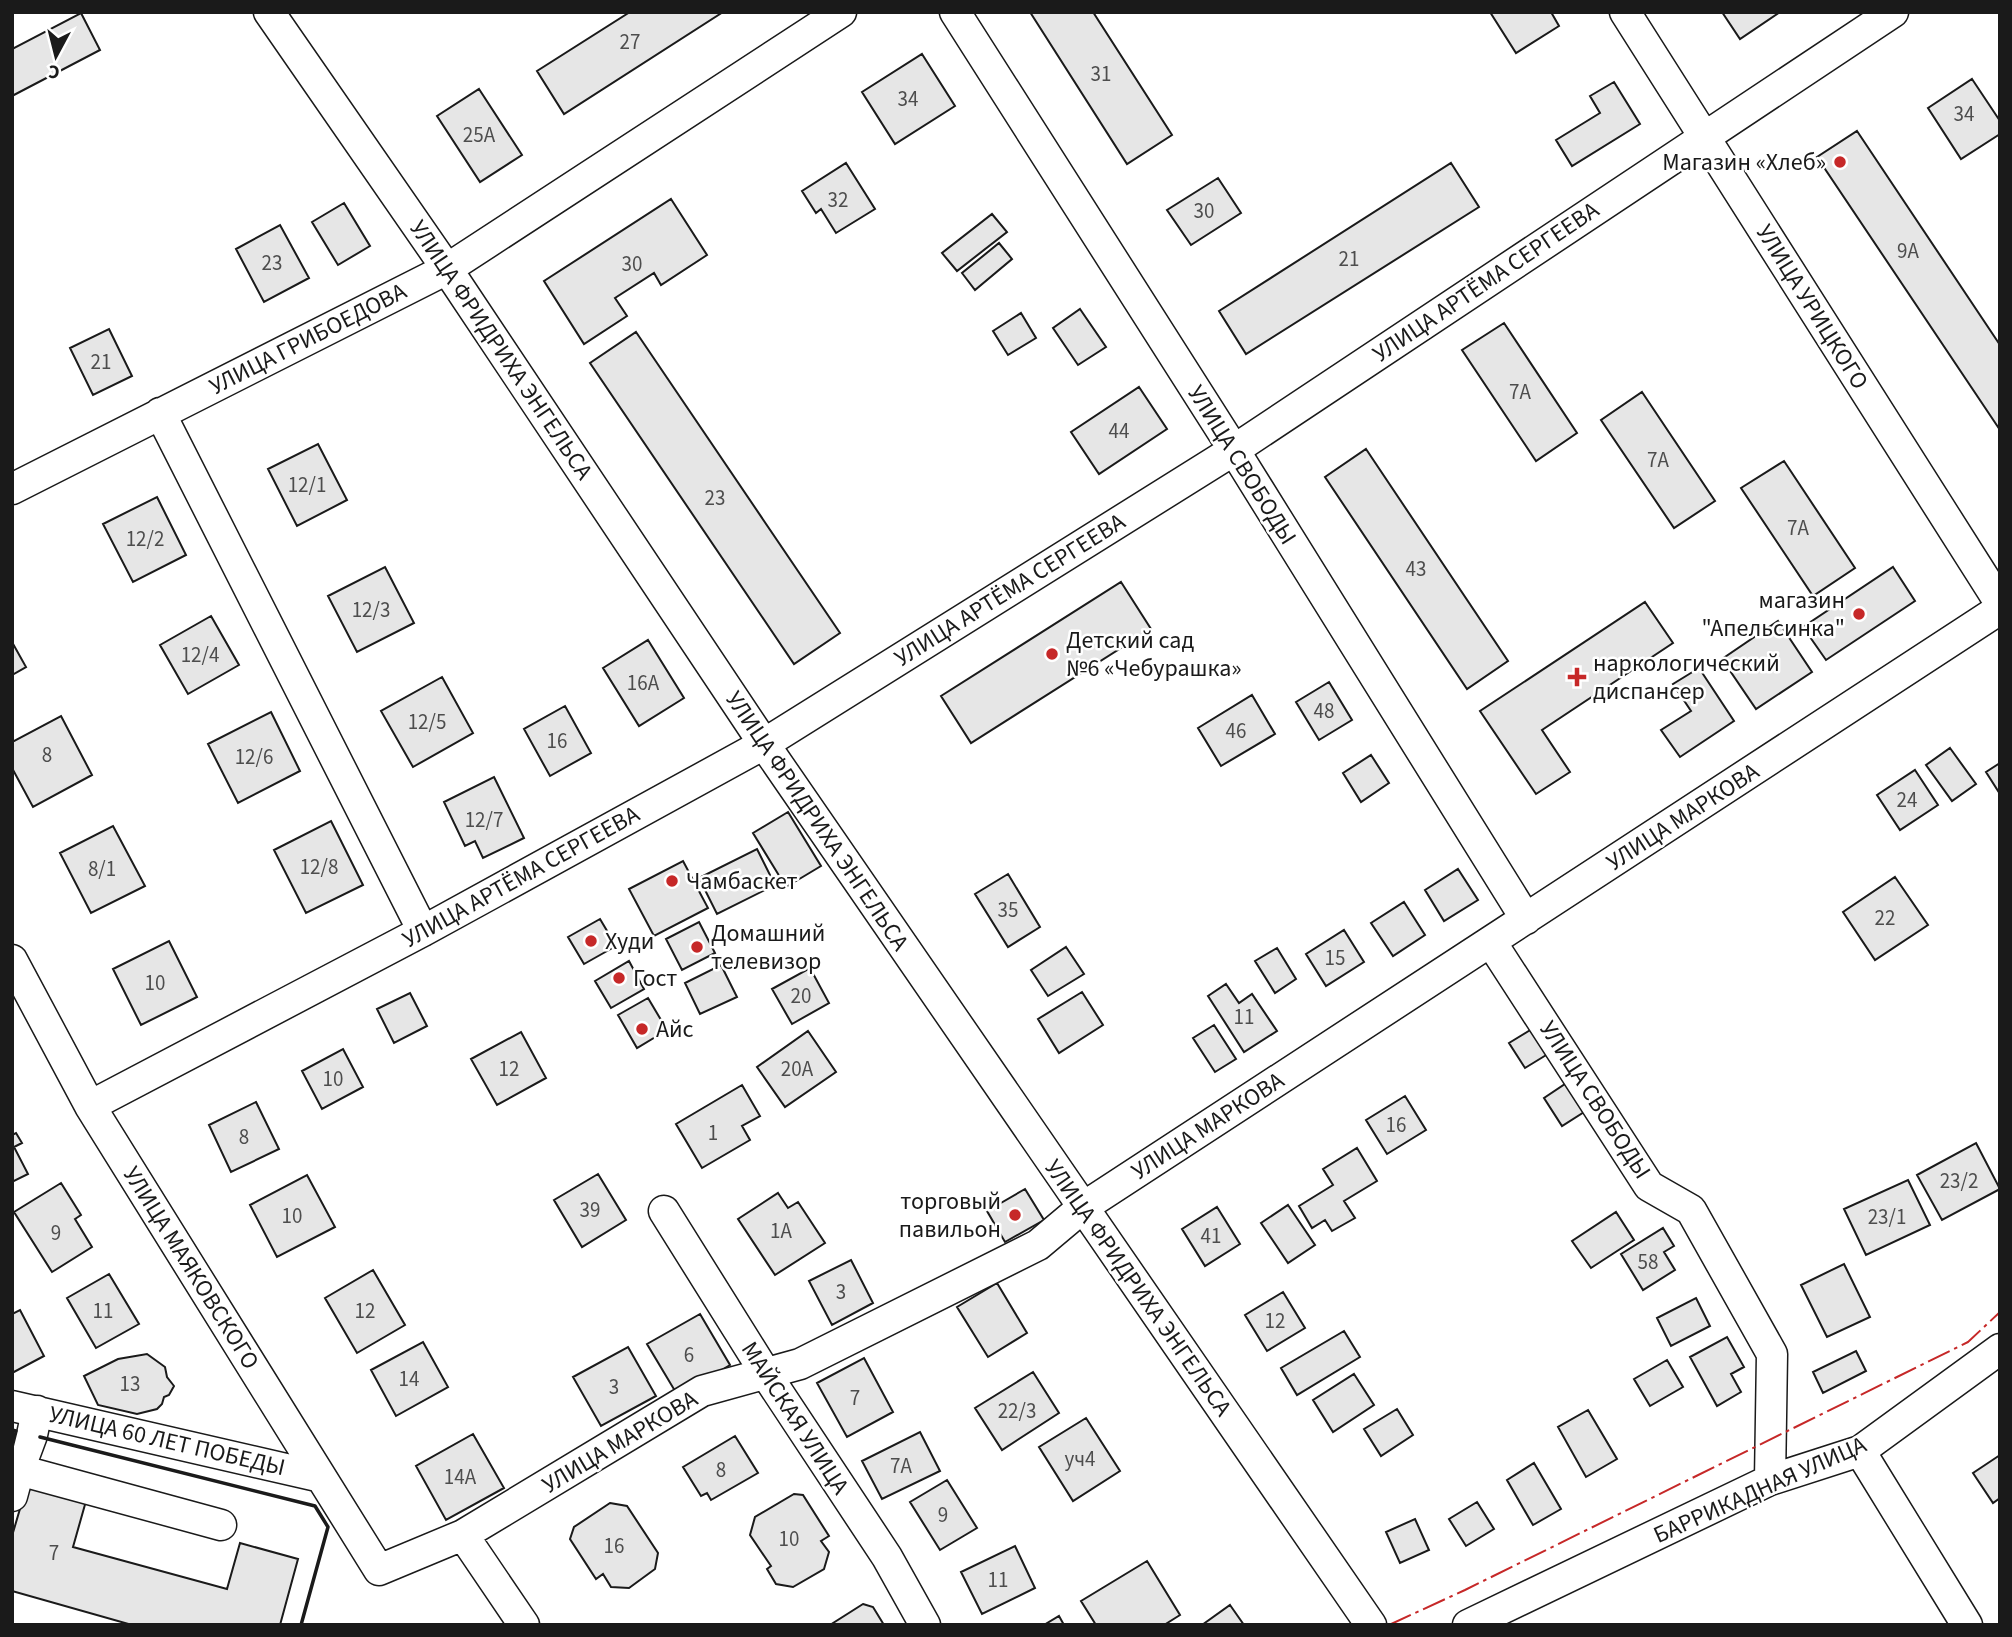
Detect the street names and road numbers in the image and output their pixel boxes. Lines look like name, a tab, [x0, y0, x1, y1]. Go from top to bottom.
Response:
street label: УЛИЦА АРТЁМА СЕРГЕЕВА	[1366, 193, 1606, 371]
street label: УЛИЦА ФРИДРИХА ЭНГЕЛЬСА	[401, 213, 601, 487]
street label: УЛИЦА УРИЦКОГО	[1747, 218, 1877, 396]
street label: УЛИЦА ГРИБОЕДОВА	[203, 274, 413, 404]
street label: УЛИЦА СВОБОДЫ	[1179, 378, 1305, 552]
street label: УЛИЦА АРТЁМА СЕРГЕЕВА	[888, 505, 1132, 675]
street label: УЛИЦА ФРИДРИХА ЭНГЕЛЬСА	[717, 684, 917, 958]
street label: УЛИЦА МАРКОВА	[1600, 754, 1766, 880]
street label: УЛИЦА АРТЁМА СЕРГЕЕВА	[396, 797, 646, 957]
street label: УЛИЦА СВОБОДЫ	[1531, 1014, 1659, 1186]
street label: УЛИЦА МАРКОВА	[1125, 1063, 1291, 1189]
street label: УЛИЦА ФРИДРИХА ЭНГЕЛЬСА	[1036, 1152, 1240, 1424]
street label: УЛИЦА МАЯКОВСКОГО	[114, 1160, 268, 1376]
street label: МАЙСКАЯ УЛИЦА	[732, 1335, 858, 1501]
street label: УЛИЦА МАРКОВА	[536, 1382, 704, 1502]
street label: УЛИЦА 60 ЛЕТ ПОБЕДЫ	[45, 1397, 289, 1485]
street label: БАРРИКАДНАЯ УЛИЦА	[1648, 1427, 1872, 1553]

